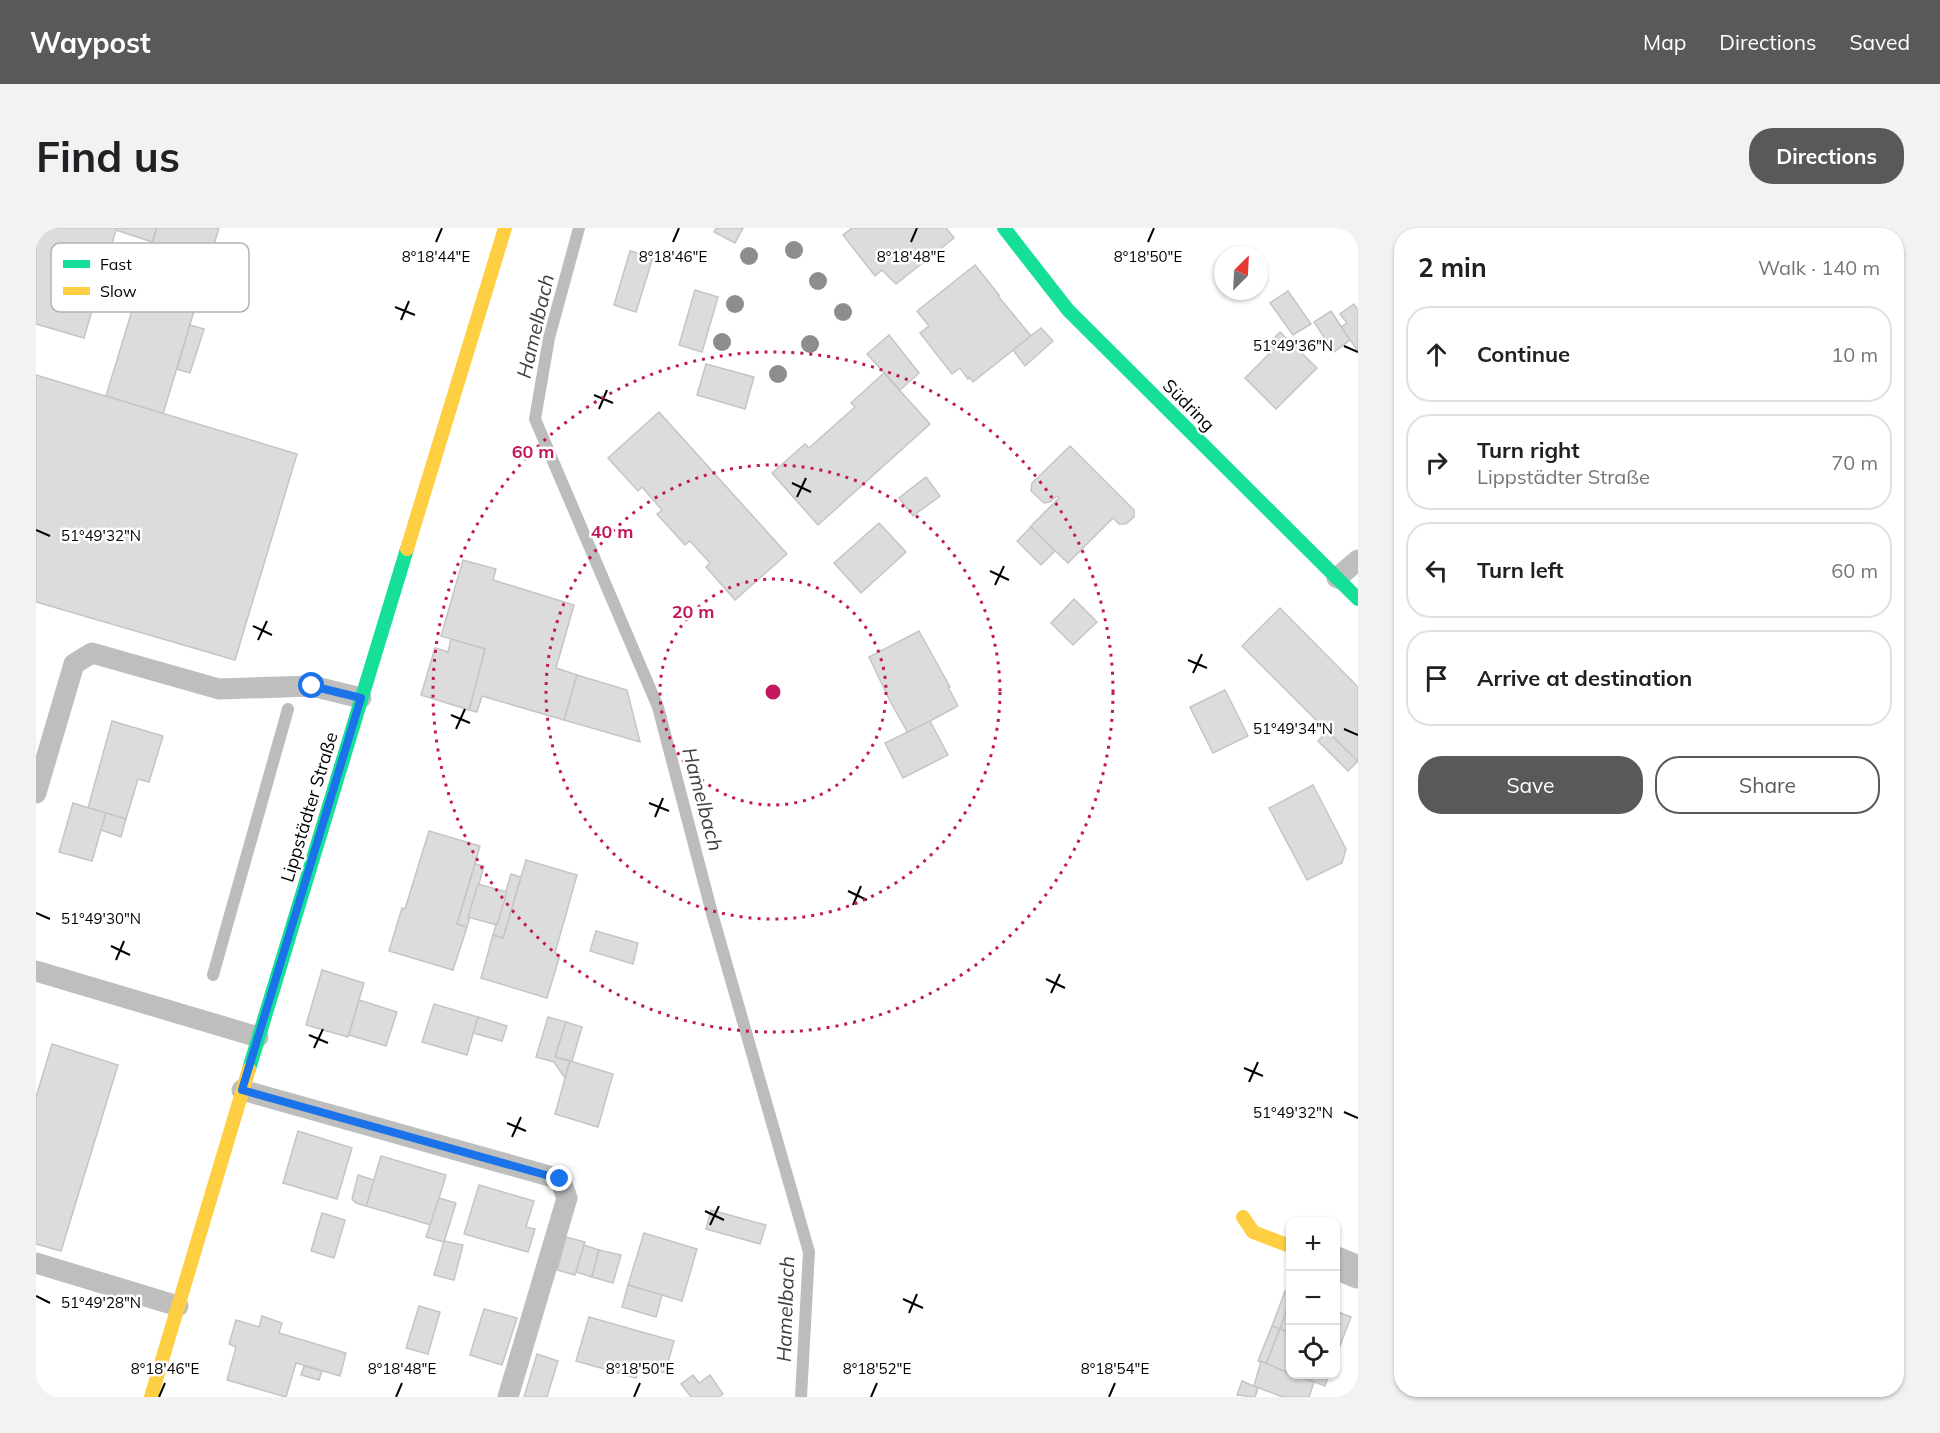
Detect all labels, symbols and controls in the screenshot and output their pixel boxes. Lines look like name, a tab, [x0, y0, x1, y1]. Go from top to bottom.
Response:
text: Waypost	[30, 25, 151, 60]
text: Map	[1643, 29, 1686, 55]
text: Directions	[1719, 29, 1816, 55]
text: Saved	[1849, 29, 1910, 55]
button: Directions	[1749, 128, 1904, 184]
text: Find us	[36, 130, 180, 183]
legend	[51, 243, 249, 312]
north arrow	[1214, 246, 1268, 300]
text: 8°18'44"E	[402, 247, 470, 266]
text: 8°18'46"E	[639, 247, 707, 266]
text: 8°18'48"E	[877, 247, 945, 266]
text: 8°18'50"E	[1114, 247, 1182, 266]
text: 2 min	[1418, 251, 1487, 284]
text: Fast	[100, 254, 132, 274]
text: Walk · 140 m	[1758, 255, 1880, 280]
water label: Hamelbach	[511, 271, 559, 381]
text: Slow	[100, 281, 137, 301]
text: 51°49'36"N	[1253, 336, 1333, 355]
icon: ahead	[1420, 338, 1453, 371]
text: Continue	[1477, 340, 1570, 368]
text: 10 m	[1831, 342, 1878, 367]
street label: Südring	[1158, 374, 1220, 436]
text: Turn right	[1477, 436, 1580, 464]
text: 60 m	[512, 440, 554, 463]
icon: right	[1420, 446, 1453, 479]
text: 70 m	[1831, 450, 1878, 475]
text: Lippstädter Straße	[1477, 464, 1650, 489]
text: 40 m	[591, 520, 633, 543]
text: 51°49'32"N	[61, 526, 141, 545]
icon: left	[1420, 554, 1453, 587]
text: Turn left	[1477, 556, 1564, 584]
text: 60 m	[1831, 558, 1878, 583]
text: 20 m	[672, 600, 714, 623]
icon: arrive	[1420, 662, 1453, 695]
text: Arrive at destination	[1477, 664, 1692, 692]
route start	[298, 672, 324, 698]
centre of rings	[763, 682, 783, 702]
text: 51°49'34"N	[1253, 719, 1333, 738]
street label: Lippstädter Straße	[275, 729, 343, 885]
water label: Hamelbach	[677, 745, 729, 853]
button: Save	[1418, 756, 1643, 814]
button: Share	[1655, 756, 1880, 814]
text: 51°49'30"N	[61, 909, 141, 928]
text: 51°49'32"N	[1253, 1103, 1333, 1122]
route end	[546, 1165, 572, 1191]
map controls	[1286, 1217, 1340, 1379]
button: +	[1286, 1217, 1340, 1271]
water label: Hamelbach	[771, 1256, 799, 1362]
button: −	[1286, 1271, 1340, 1325]
text: 51°49'28"N	[61, 1293, 141, 1312]
button: locate	[1286, 1325, 1340, 1379]
text: 8°18'46"E	[131, 1359, 199, 1378]
text: 8°18'48"E	[368, 1359, 436, 1378]
text: 8°18'50"E	[606, 1359, 674, 1378]
text: 8°18'52"E	[843, 1359, 911, 1378]
text: 8°18'54"E	[1081, 1359, 1149, 1378]

